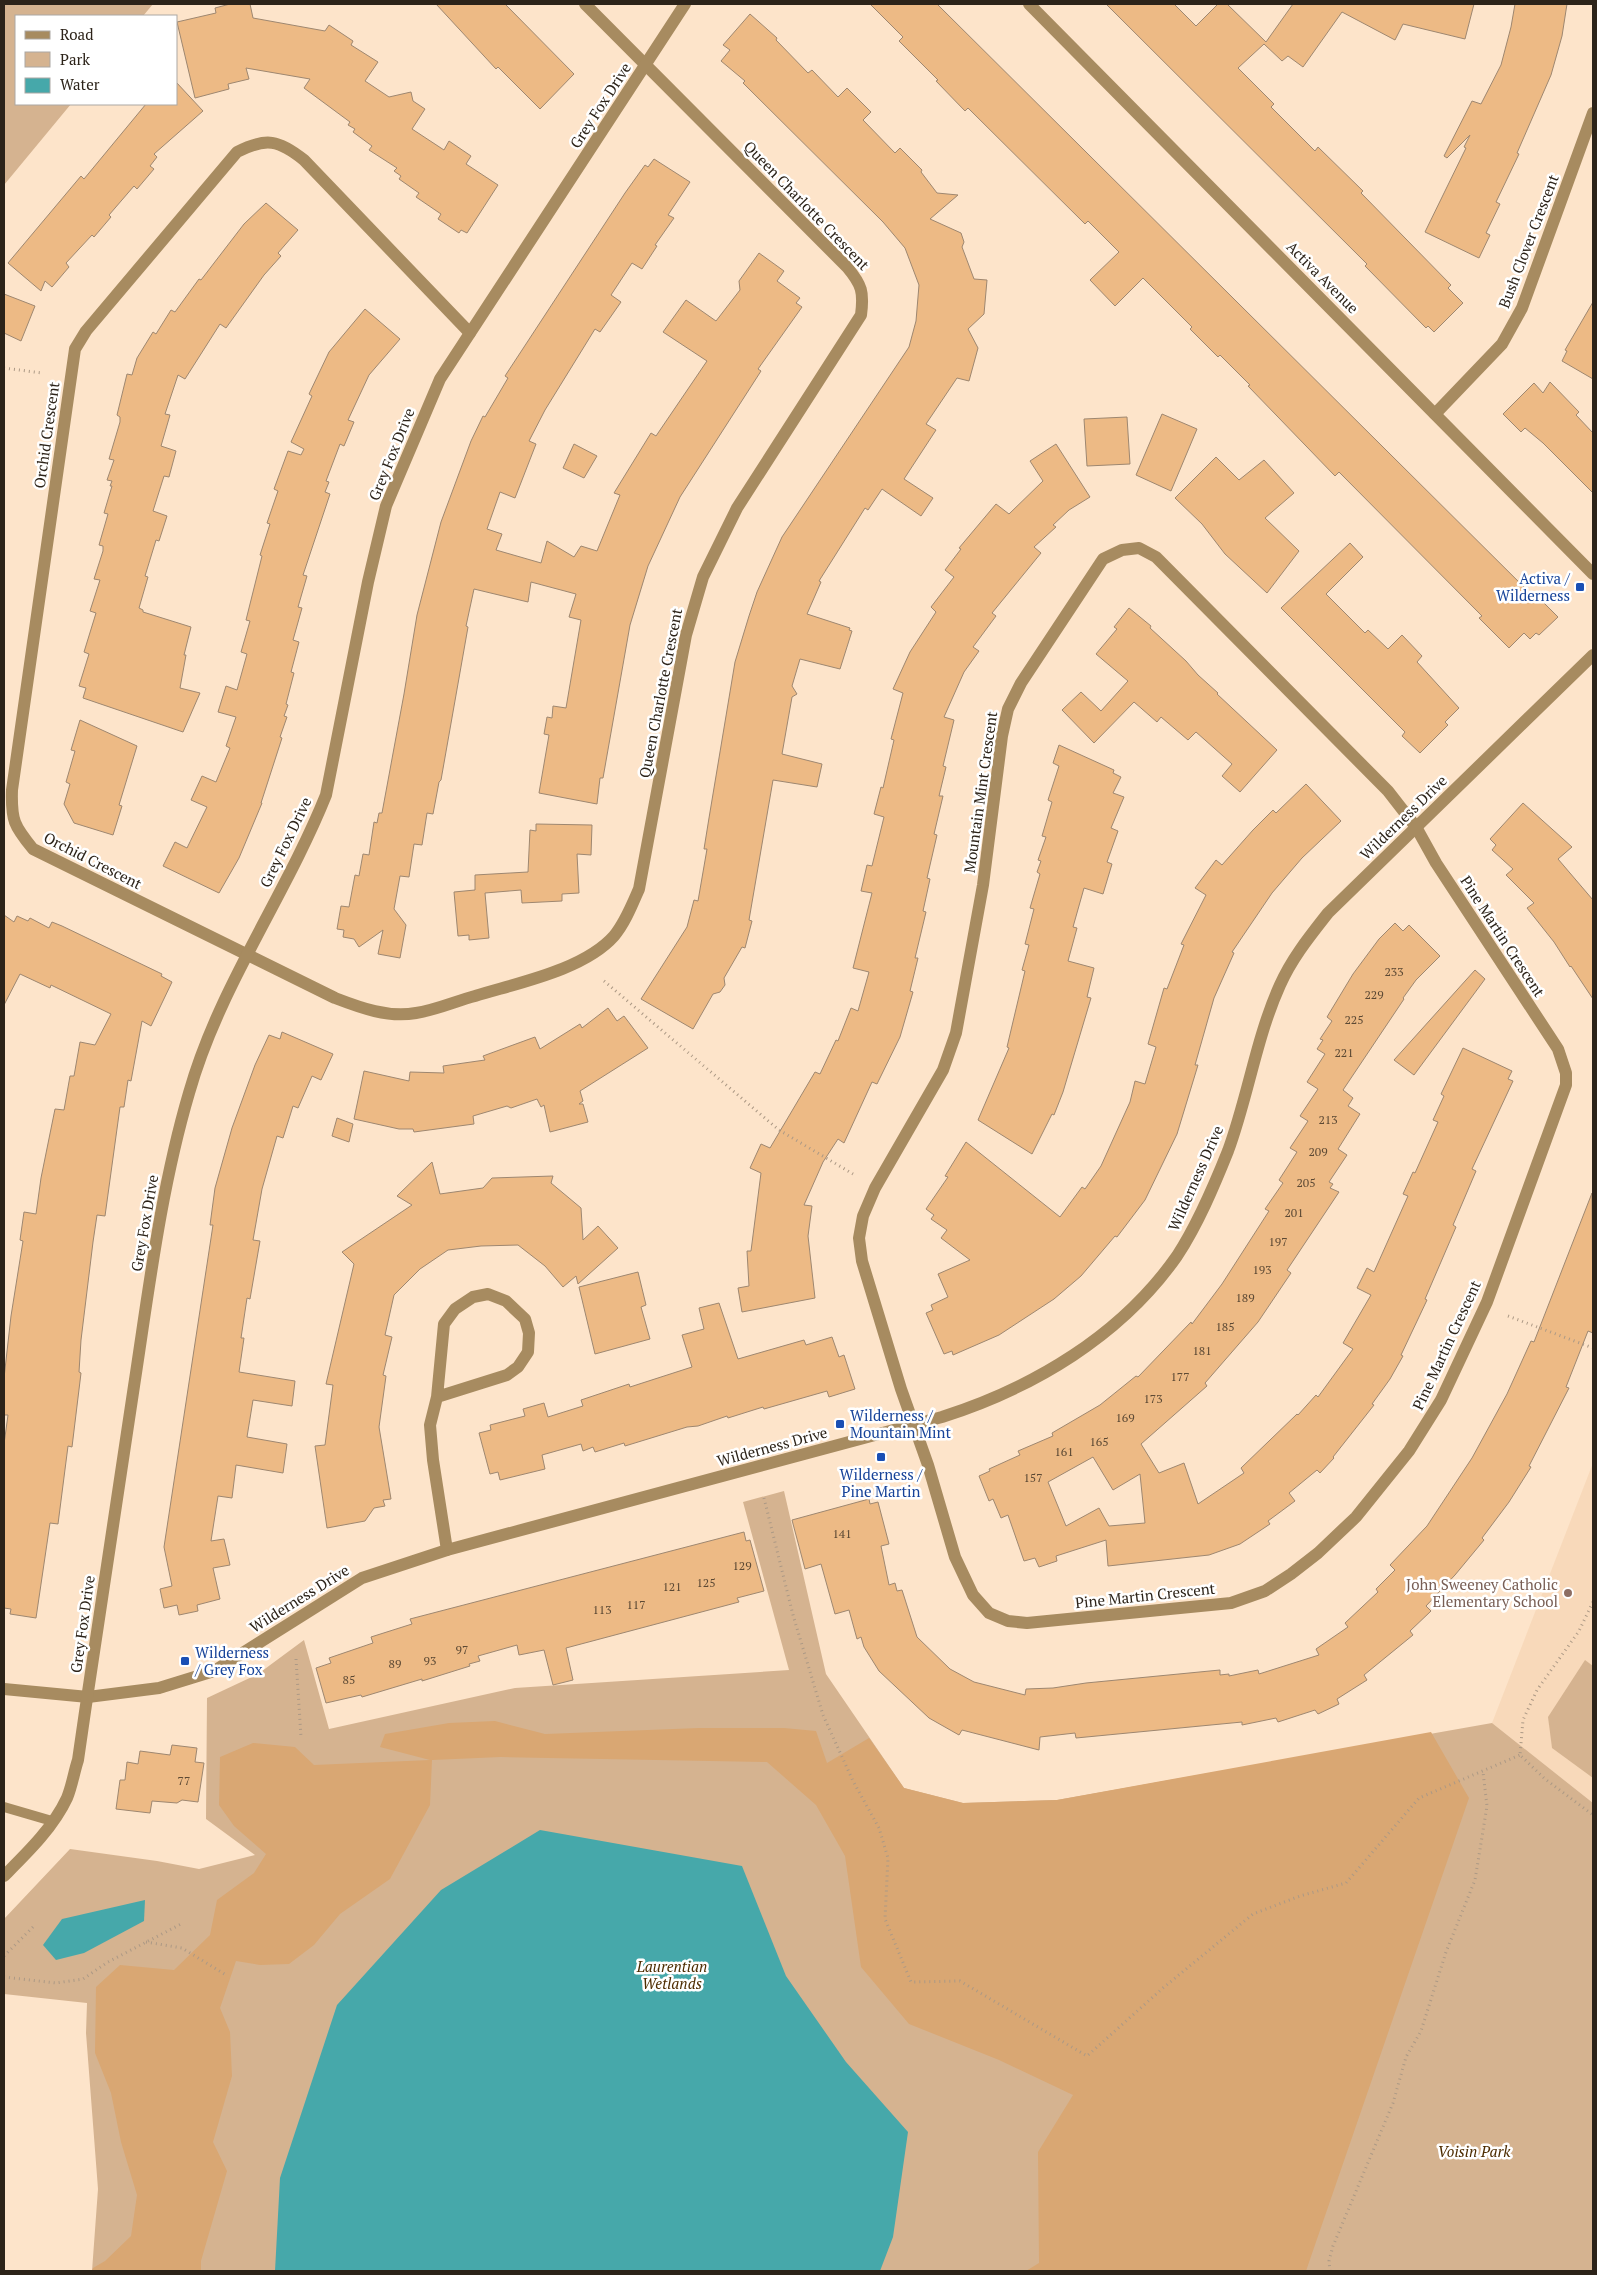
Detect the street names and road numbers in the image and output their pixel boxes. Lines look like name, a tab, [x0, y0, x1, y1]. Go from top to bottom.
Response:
street label: Grey Fox Drive	[565, 58, 635, 152]
street label: Queen Charlotte Crescent	[740, 136, 874, 274]
street label: Bush Clover Crescent	[1493, 171, 1563, 311]
street label: Activa Avenue	[1283, 237, 1363, 317]
street label: Orchid Crescent	[29, 380, 63, 490]
street label: Grey Fox Drive	[363, 405, 419, 503]
street label: Queen Charlotte Crescent	[634, 606, 686, 779]
street label: Mountain Mint Crescent	[959, 710, 1001, 874]
street label: Wilderness Drive	[1355, 770, 1451, 864]
street label: Grey Fox Drive	[255, 794, 315, 890]
street label: Orchid Crescent	[41, 827, 146, 893]
street label: Pine Martin Crescent	[1456, 872, 1550, 1001]
street label: Wilderness Drive	[1163, 1122, 1227, 1234]
street label: Grey Fox Drive	[126, 1173, 162, 1273]
street label: Pine Martin Crescent	[1407, 1277, 1485, 1413]
street label: Wilderness Drive	[715, 1422, 829, 1470]
street label: Wilderness Drive	[246, 1559, 352, 1637]
street label: Grey Fox Drive	[65, 1574, 99, 1674]
street label: Pine Martin Crescent	[1074, 1578, 1216, 1612]

